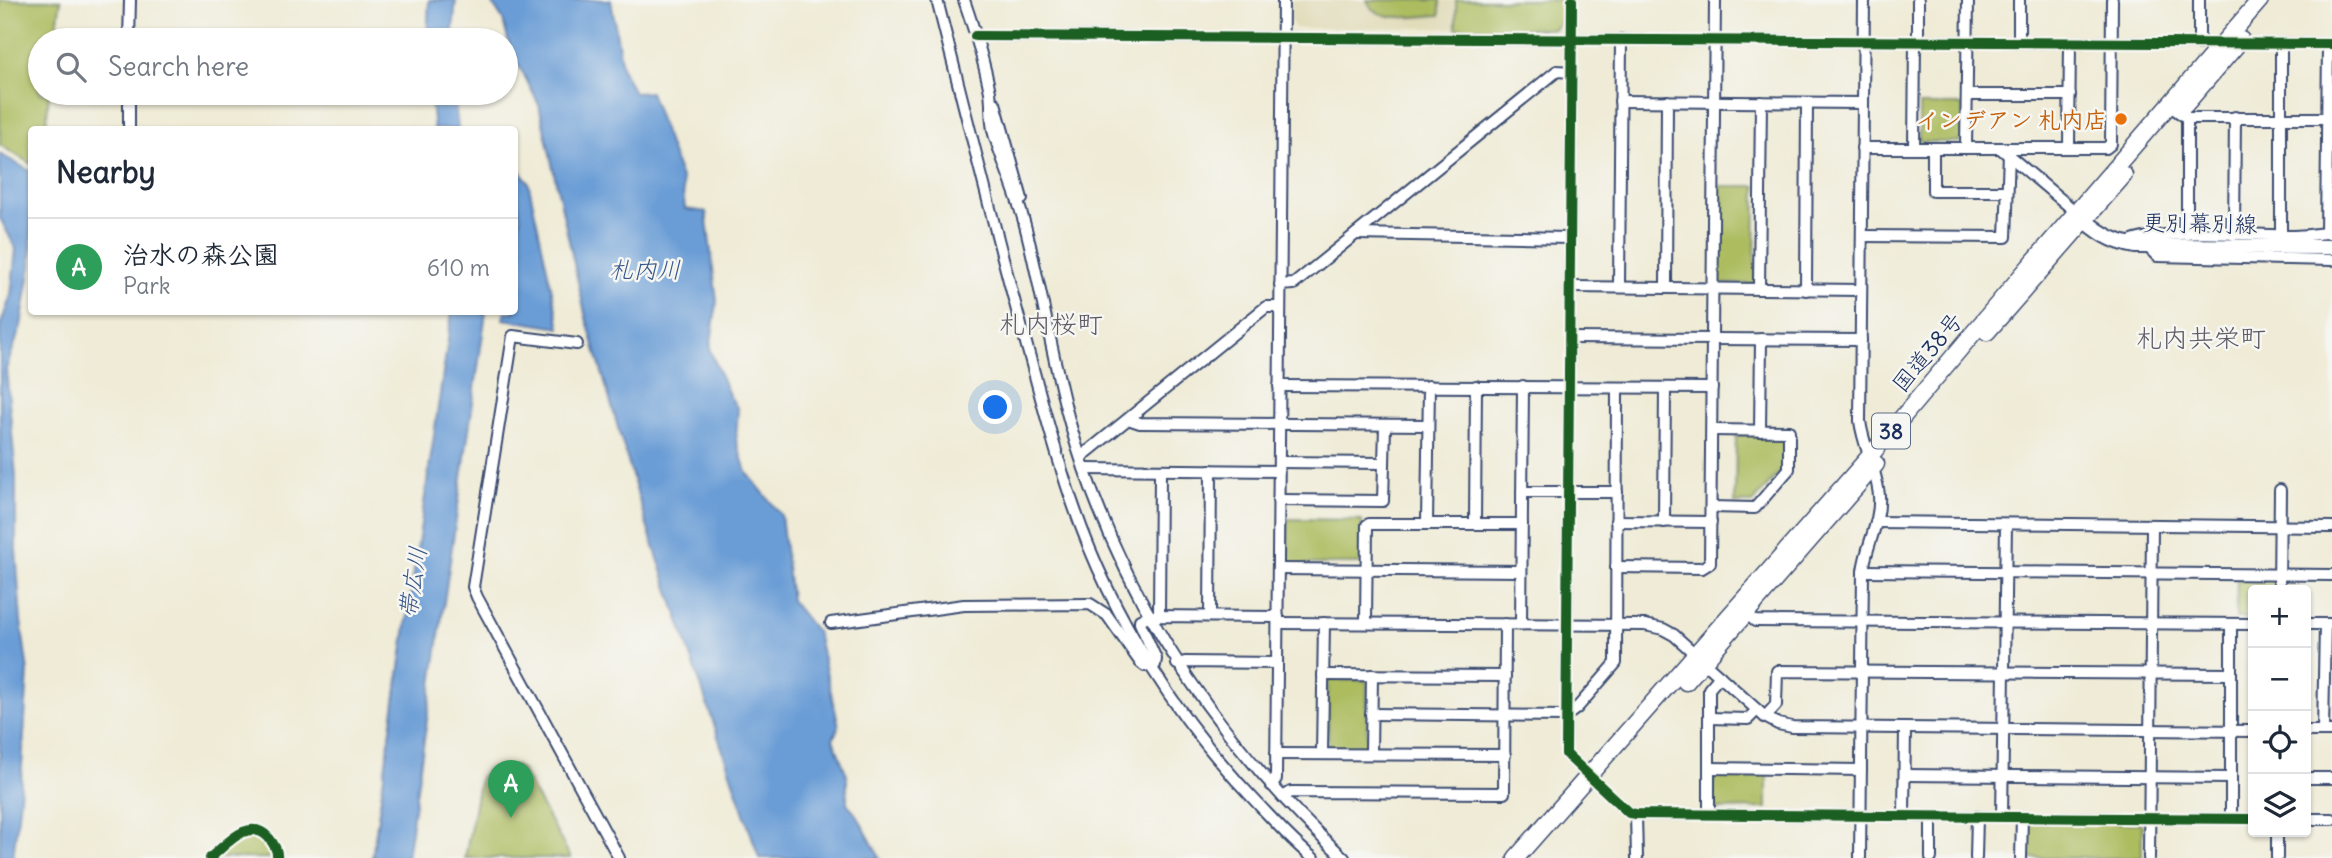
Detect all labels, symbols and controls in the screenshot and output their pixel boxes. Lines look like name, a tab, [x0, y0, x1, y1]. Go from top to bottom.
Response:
search box	[28, 28, 518, 105]
icon: search	[52, 48, 90, 86]
text: Search here	[108, 50, 249, 83]
place label: インデアン 札内店	[1916, 105, 2107, 134]
marker: インデアン 札内店	[2113, 111, 2129, 127]
text: Nearby	[56, 153, 156, 191]
street label: 更別幕別線	[2142, 207, 2258, 239]
text: 治水の森公園	[123, 238, 279, 271]
text: A	[72, 253, 86, 282]
text: 610 m	[427, 253, 490, 282]
water label: 札内川	[609, 254, 681, 284]
text: Park	[123, 271, 171, 300]
street label: 国道38号	[1885, 306, 1969, 398]
district label: 札内桜町	[999, 307, 1103, 340]
district label: 札内共栄町	[2136, 321, 2266, 354]
your location	[978, 390, 1012, 424]
road number: 38	[1872, 414, 1910, 448]
water label: 帯広川	[392, 544, 432, 620]
map controls	[2248, 585, 2311, 837]
button: +	[2248, 585, 2311, 648]
button: −	[2248, 648, 2311, 711]
button: locate	[2248, 711, 2311, 774]
pin: A	[488, 760, 534, 818]
button: layers	[2248, 774, 2311, 837]

